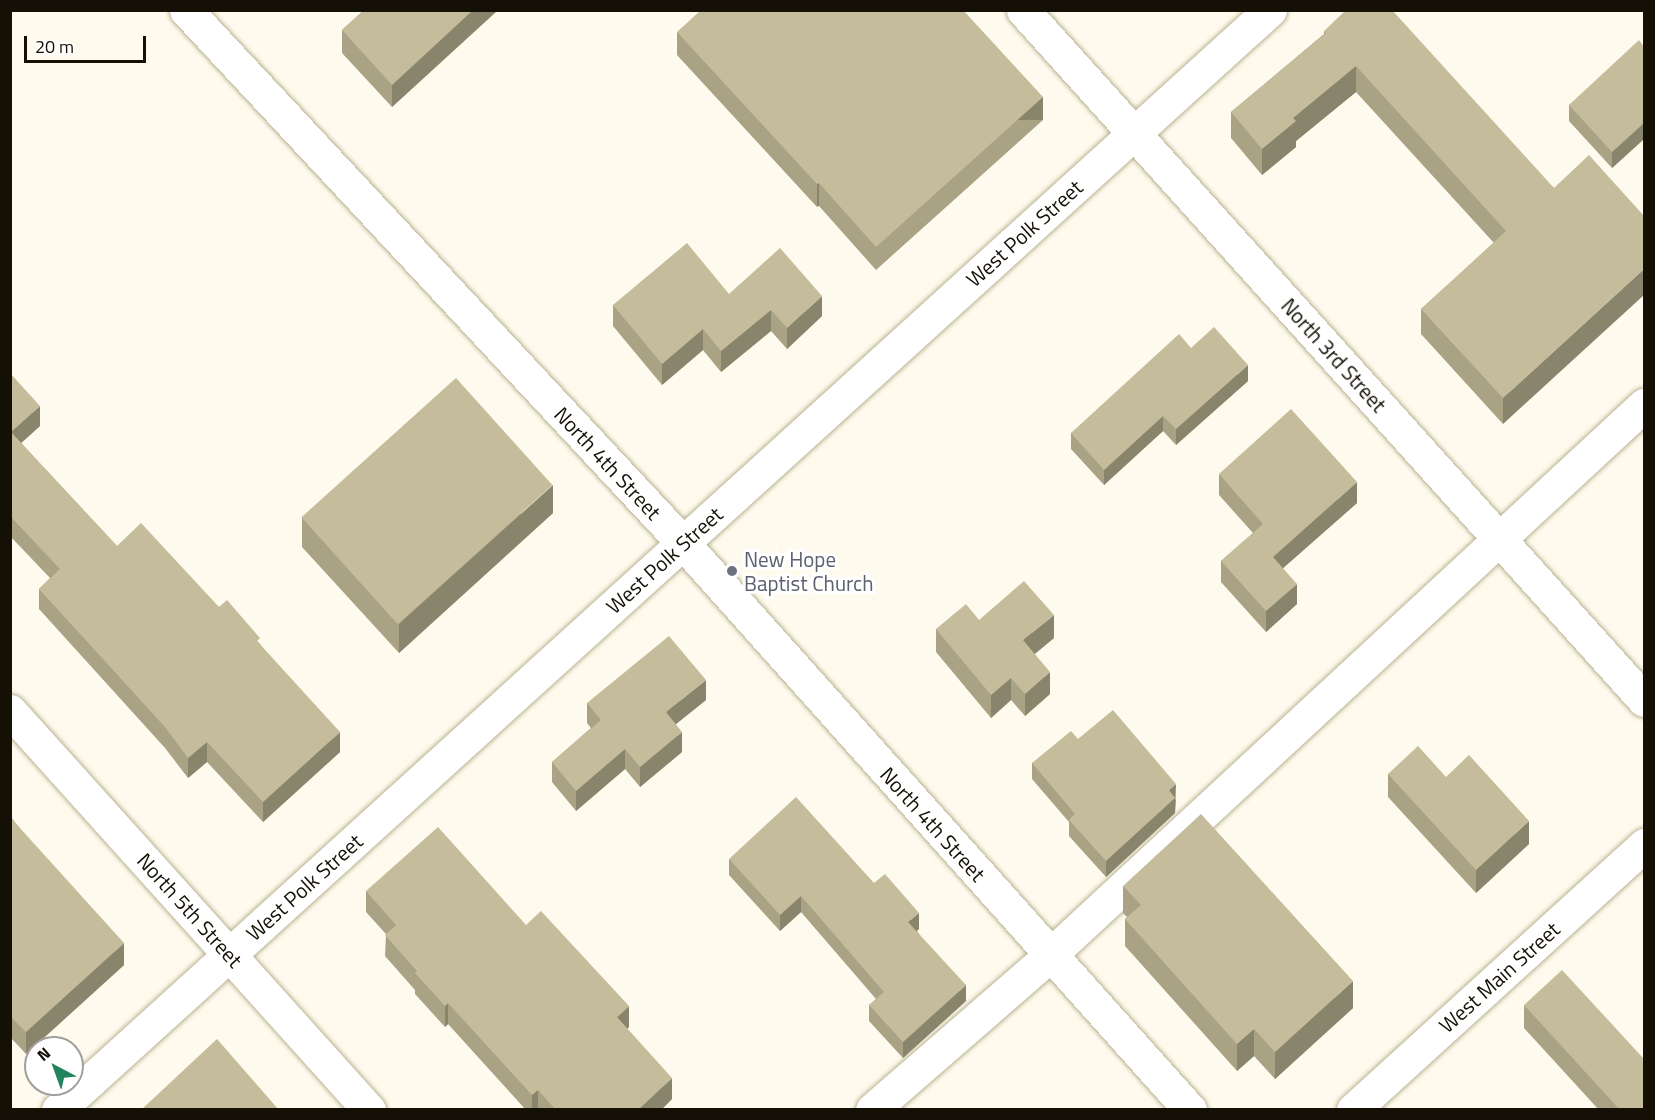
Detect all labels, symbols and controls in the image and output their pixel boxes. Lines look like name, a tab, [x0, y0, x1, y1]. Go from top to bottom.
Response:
scale bar	[27, 24, 148, 62]
text: 20 m	[35, 33, 74, 60]
street label: West Polk Street	[961, 174, 1087, 292]
street label: North 3rd Street	[1276, 293, 1392, 417]
street label: North 4th Street	[549, 401, 667, 525]
street label: West Polk Street	[601, 501, 727, 619]
place label: New Hope Baptist Church	[744, 546, 874, 596]
marker: New Hope Baptist Church	[725, 564, 739, 578]
street label: North 4th Street	[875, 762, 991, 886]
street label: West Polk Street	[241, 828, 367, 946]
street label: North 5th Street	[132, 848, 248, 972]
street label: West Main Street	[1434, 916, 1564, 1038]
north arrow	[24, 1036, 84, 1096]
text: N	[31, 1041, 56, 1067]

